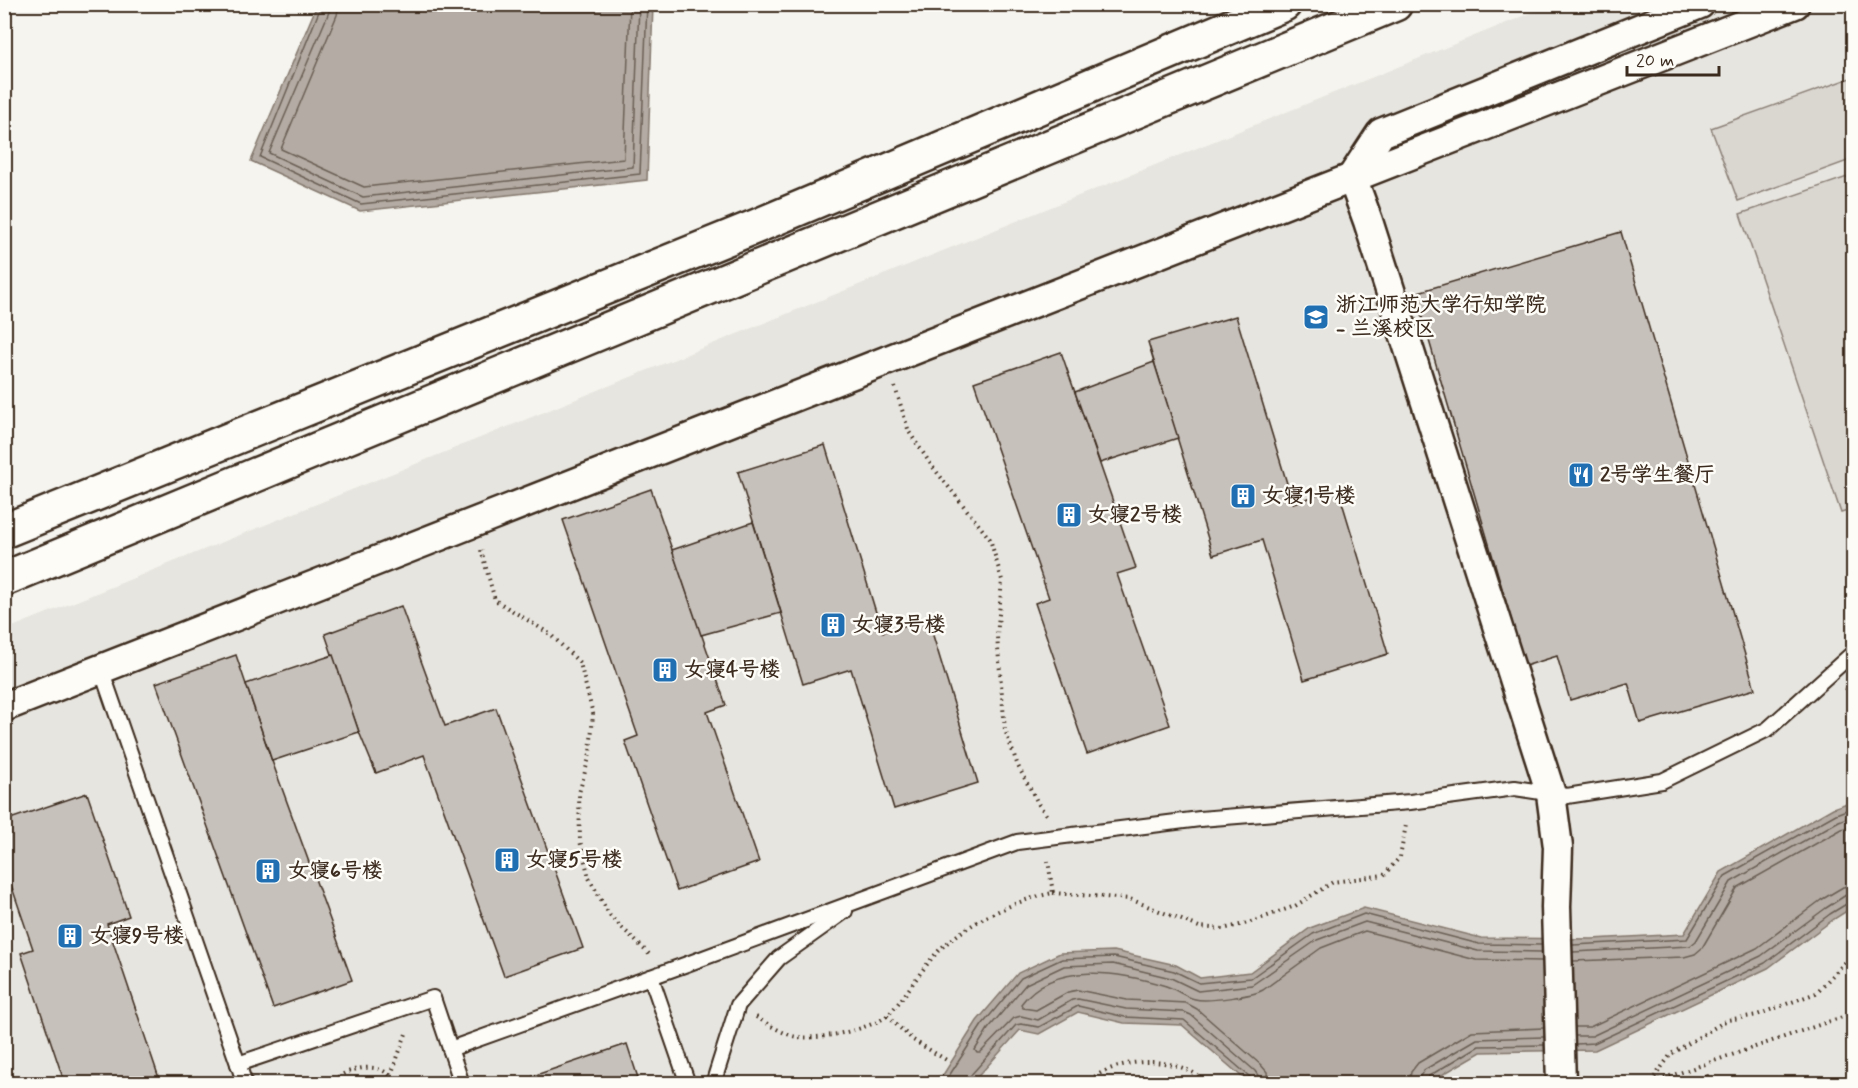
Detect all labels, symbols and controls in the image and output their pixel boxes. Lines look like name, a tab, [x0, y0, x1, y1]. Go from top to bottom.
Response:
scale bar	[1627, 39, 1718, 77]
text: 20 m	[1636, 49, 1674, 73]
place label: 浙江师范大学行知学院 - 兰溪校区	[1336, 291, 1546, 343]
school or university icon: 浙江师范大学行知学院 - 兰溪校区	[1301, 302, 1331, 332]
restaurant icon: 2号学生餐厅	[1566, 460, 1596, 490]
place label: 2号学生餐厅	[1600, 461, 1715, 489]
building icon: 女寝1号楼	[1228, 481, 1258, 511]
place label: 女寝1号楼	[1262, 482, 1355, 510]
building icon: 女寝2号楼	[1054, 500, 1084, 530]
place label: 女寝2号楼	[1088, 501, 1182, 529]
building icon: 女寝3号楼	[818, 610, 848, 640]
place label: 女寝3号楼	[852, 611, 946, 639]
building icon: 女寝4号楼	[650, 655, 680, 685]
place label: 女寝4号楼	[684, 656, 780, 684]
building icon: 女寝5号楼	[492, 845, 522, 875]
place label: 女寝5号楼	[526, 846, 623, 874]
building icon: 女寝6号楼	[253, 856, 283, 886]
place label: 女寝6号楼	[288, 857, 383, 885]
building icon: 女寝9号楼	[55, 921, 85, 951]
place label: 女寝9号楼	[90, 922, 184, 950]

